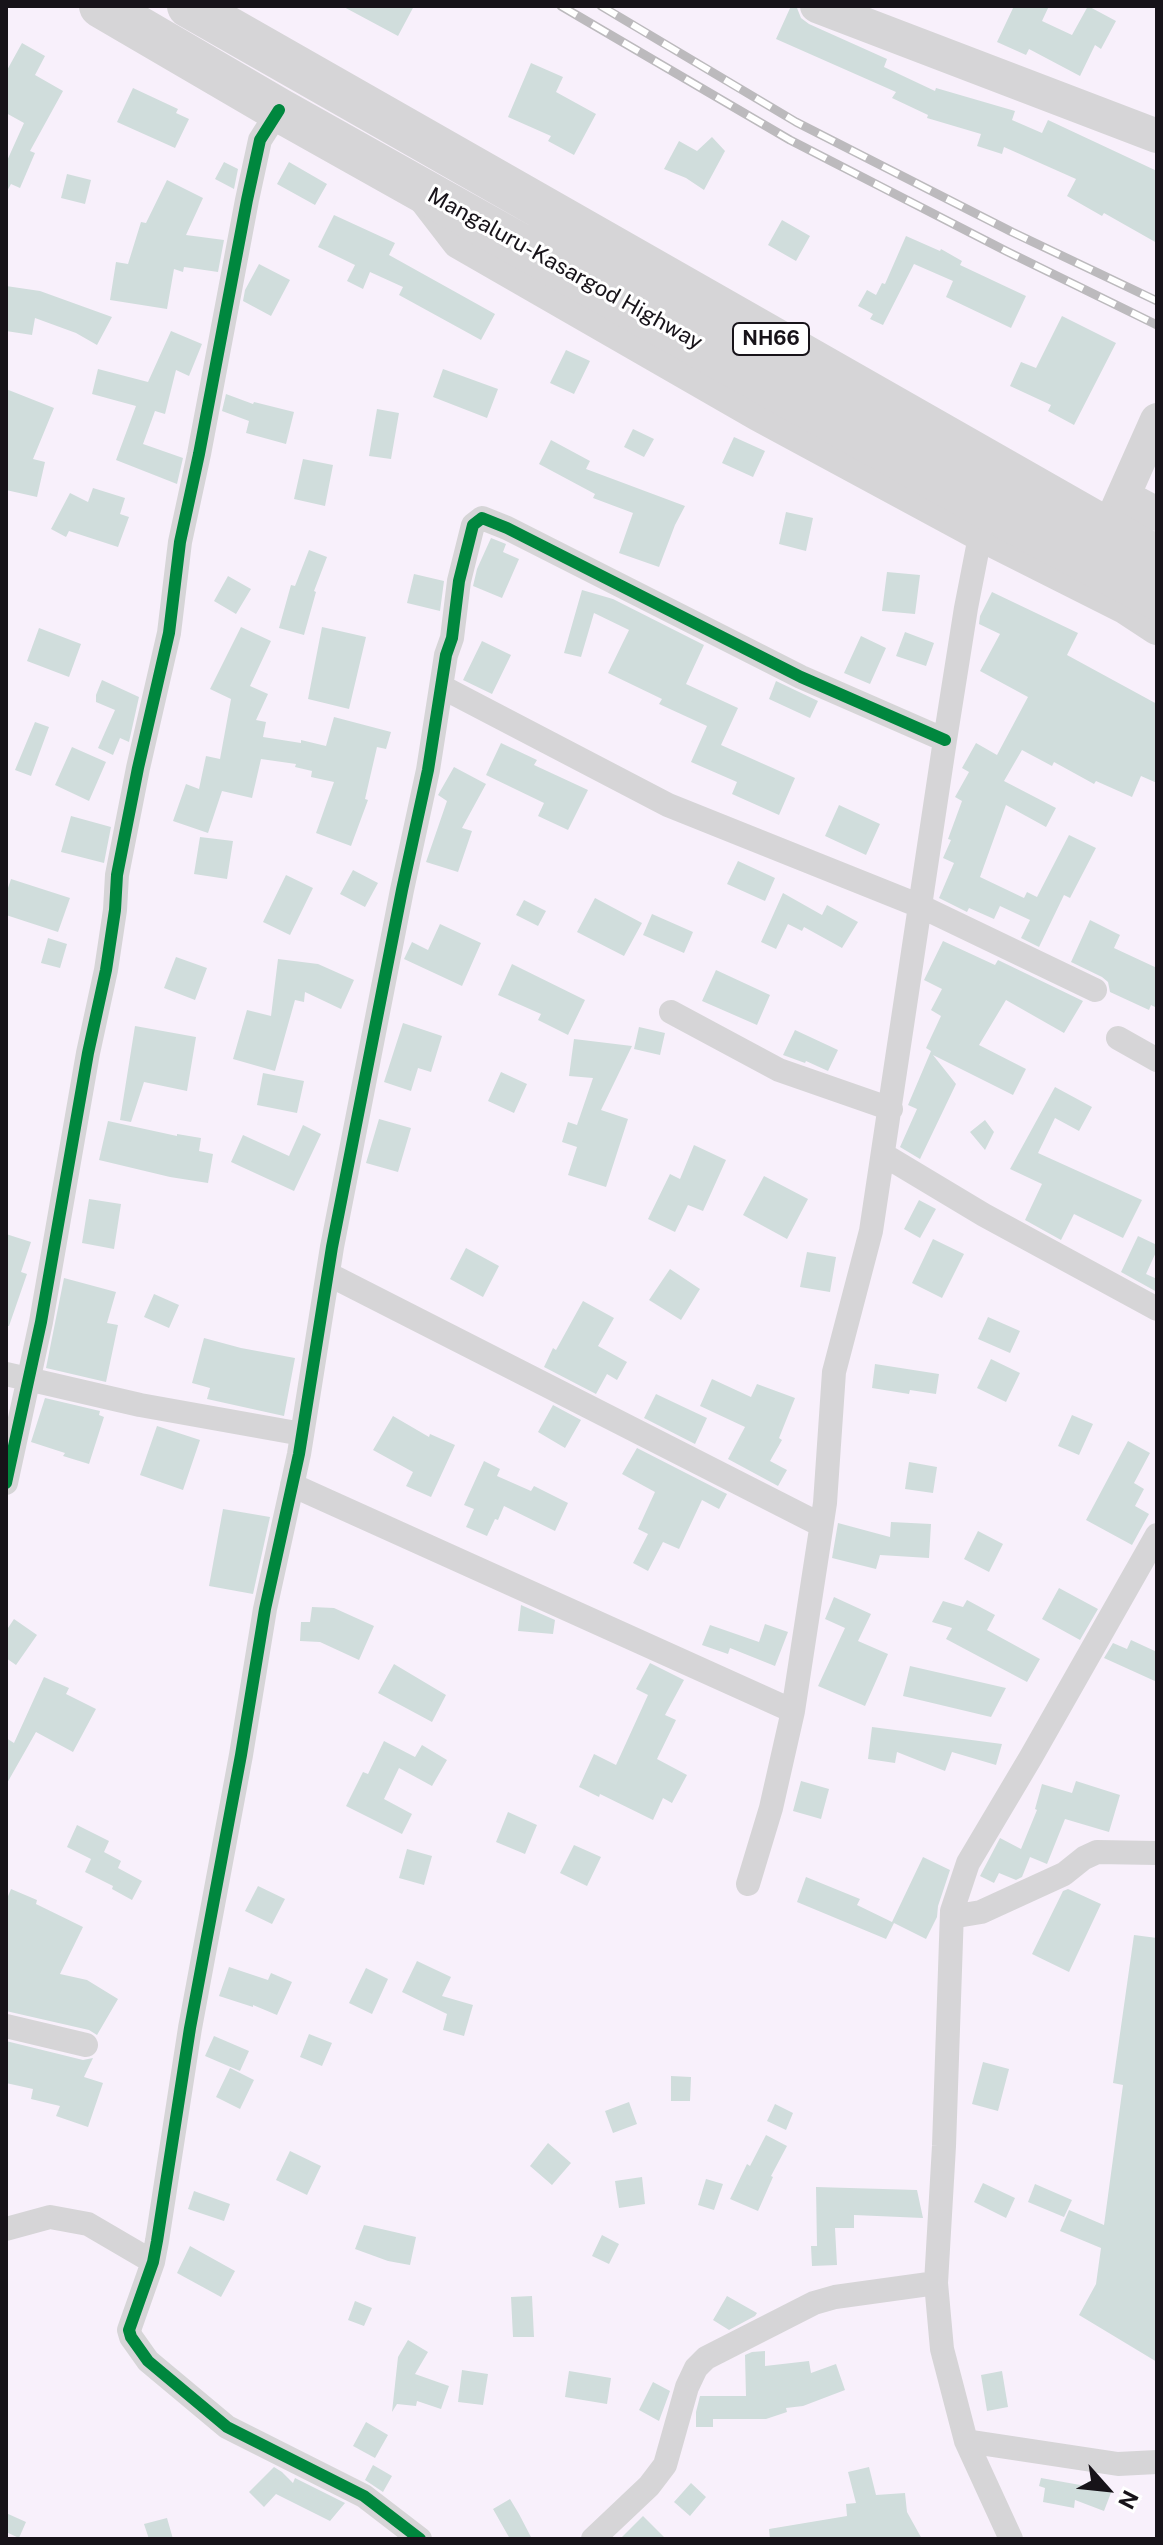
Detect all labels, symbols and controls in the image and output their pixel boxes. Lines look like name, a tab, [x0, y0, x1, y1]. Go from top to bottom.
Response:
street label: Mangaluru-Kasargod Highway	[423, 182, 707, 356]
road number: NH66	[733, 323, 809, 355]
north arrow	[1067, 2449, 1147, 2529]
text: N	[1113, 2486, 1144, 2513]

